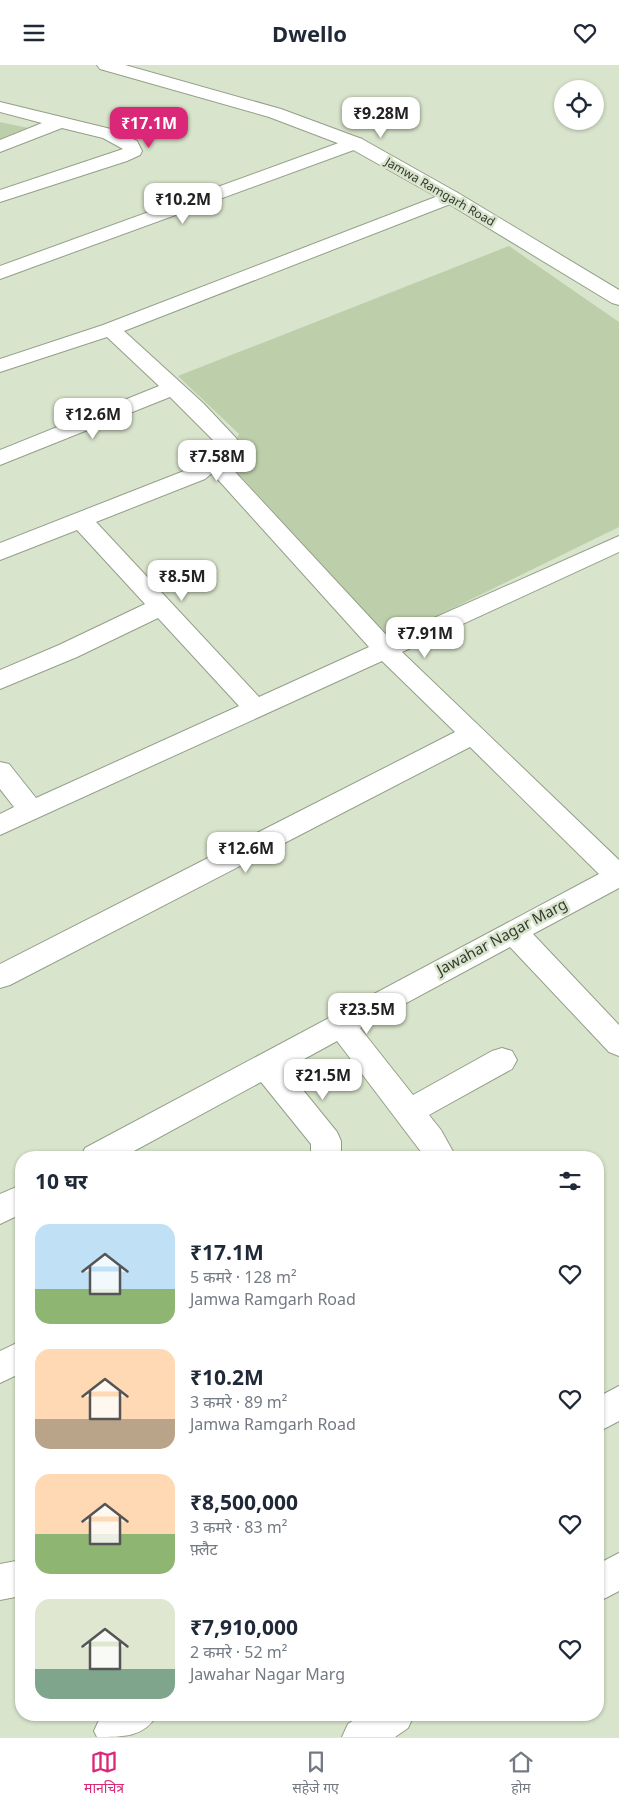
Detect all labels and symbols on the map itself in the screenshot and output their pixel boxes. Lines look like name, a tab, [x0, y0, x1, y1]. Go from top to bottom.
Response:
pin: ₹9.28M	[340, 97, 422, 139]
pin: ₹17.1M	[108, 107, 190, 149]
street label: Jamwa Ramgarh Road	[381, 153, 498, 230]
pin: ₹10.2M	[142, 183, 224, 225]
pin: ₹12.6M	[52, 397, 134, 440]
pin: ₹7.58M	[176, 439, 258, 482]
pin: ₹8.5M	[147, 559, 217, 602]
pin: ₹7.91M	[384, 617, 466, 659]
pin: ₹12.6M	[205, 831, 287, 874]
street label: Jawahar Nagar Marg	[431, 893, 570, 980]
pin: ₹23.5M	[326, 993, 408, 1035]
pin: ₹21.5M	[282, 1059, 364, 1101]

